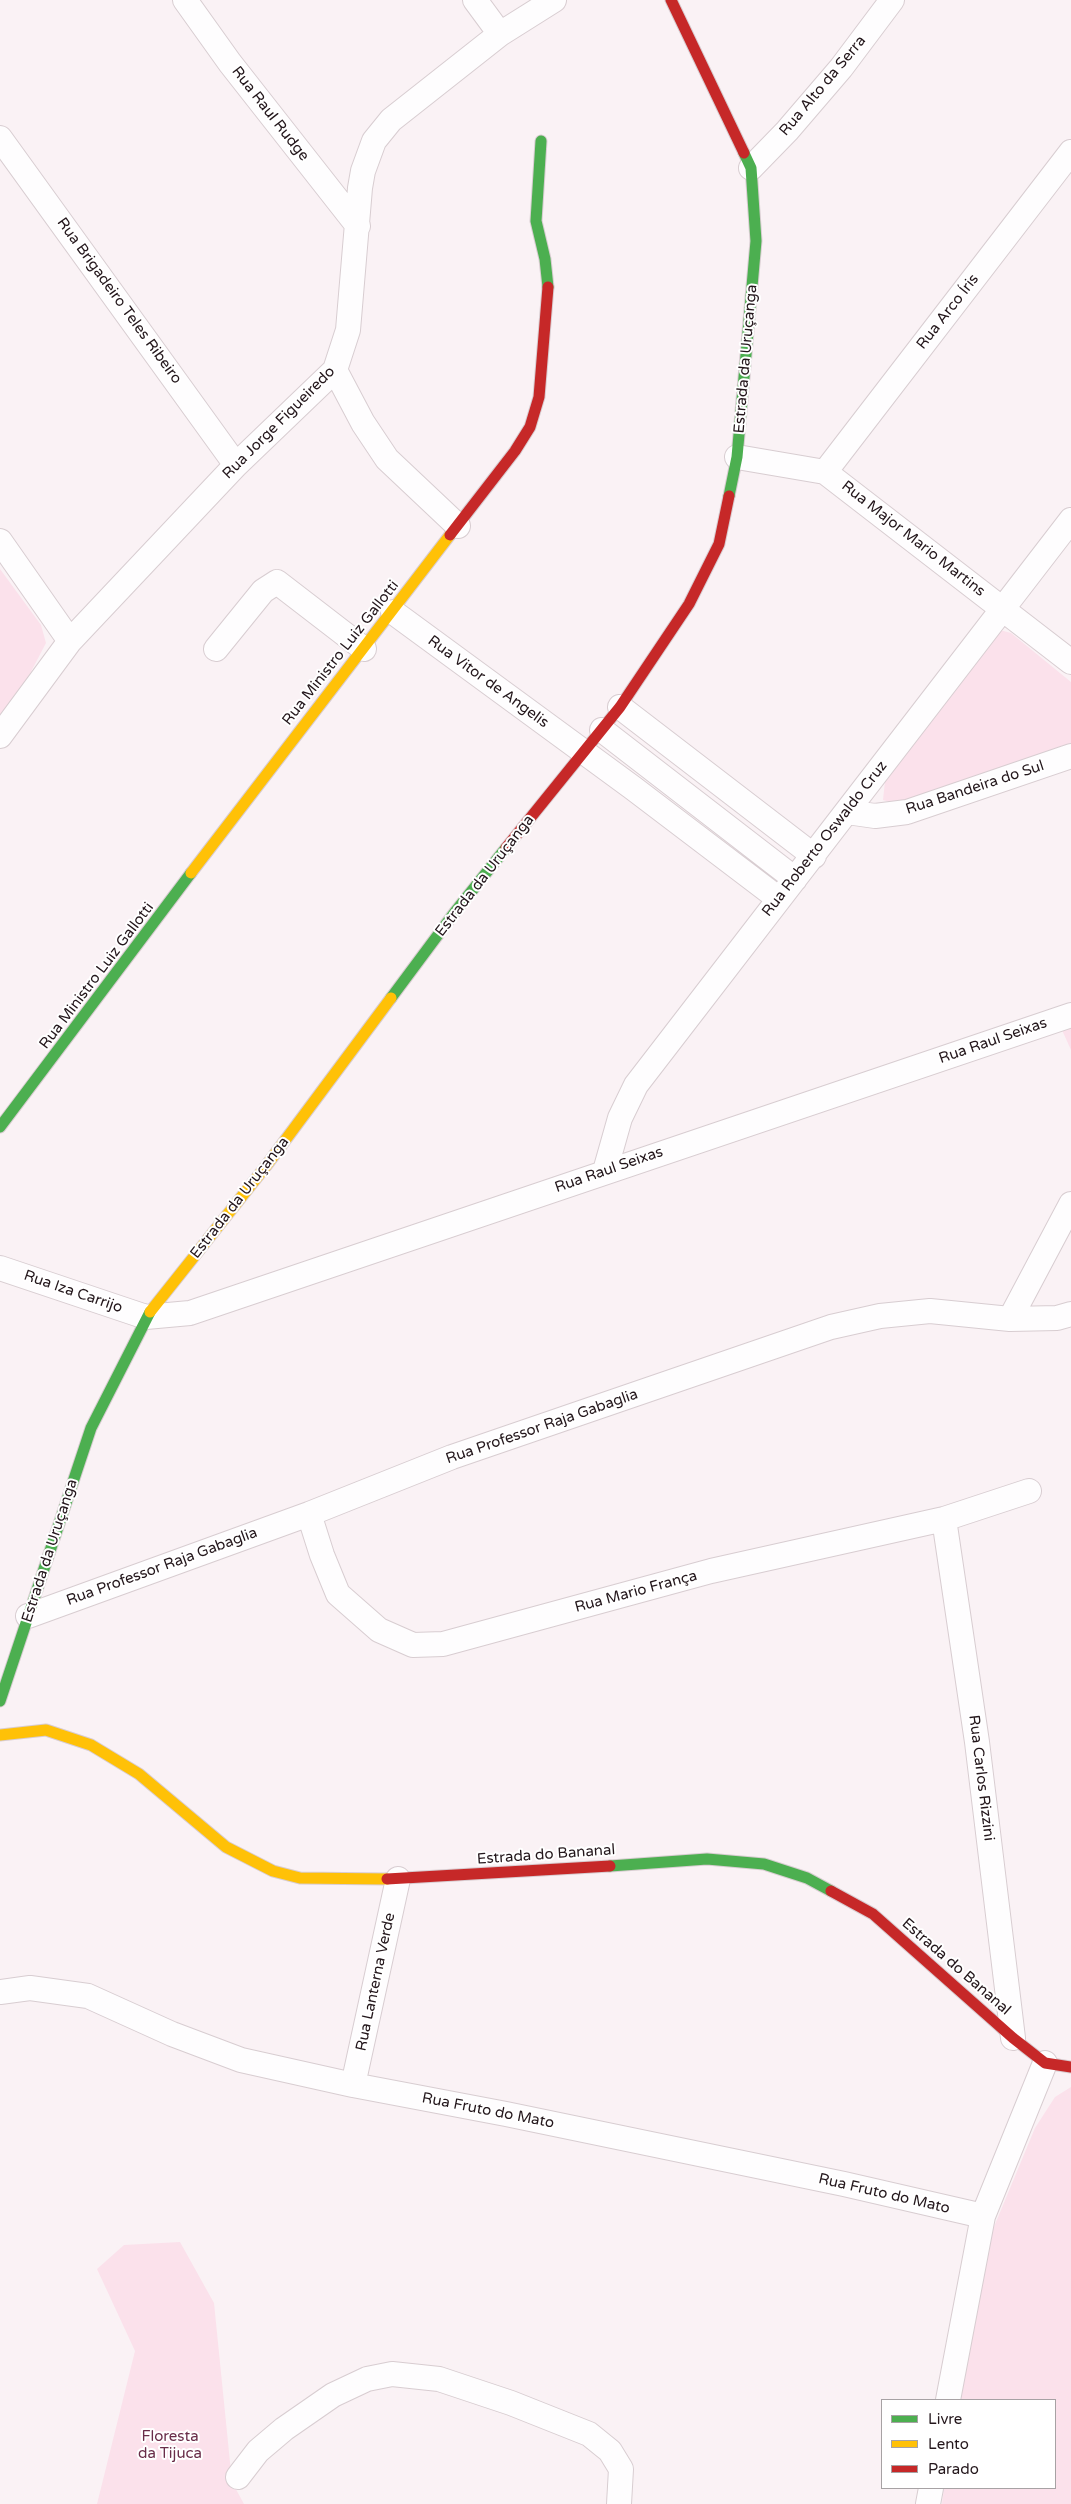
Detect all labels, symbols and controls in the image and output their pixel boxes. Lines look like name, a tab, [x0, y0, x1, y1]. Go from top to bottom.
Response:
street label: Rua Alto da Serra	[776, 32, 870, 140]
street label: Rua Raul Rudge	[227, 63, 313, 165]
street label: Rua Brigadeiro Teles Ribeiro	[53, 214, 185, 388]
street label: Rua Arco Íris	[913, 271, 983, 353]
street label: Estrada da Uruçanga	[731, 284, 761, 434]
street label: Rua Jorge Figueiredo	[219, 363, 339, 483]
street label: Rua Major Mario Martins	[838, 477, 988, 601]
street label: Rua Ministro Luiz Gallotti	[279, 577, 403, 729]
street label: Rua Vitor de Angelis	[424, 632, 552, 732]
street label: Rua Bandeira do Sul	[904, 757, 1046, 819]
street label: Rua Roberto Oswaldo Cruz	[759, 758, 891, 920]
street label: Estrada da Uruçanga	[432, 812, 538, 940]
street label: Rua Ministro Luiz Gallotti	[36, 899, 158, 1053]
street label: Rua Raul Seixas	[937, 1014, 1049, 1068]
street label: Estrada da Uruçanga	[187, 1134, 293, 1262]
street label: Rua Raul Seixas	[553, 1143, 665, 1197]
street label: Rua Iza Carrijo	[21, 1267, 125, 1317]
street label: Rua Professor Raja Gabaglia	[444, 1386, 640, 1468]
street label: Estrada da Uruçanga	[18, 1477, 82, 1625]
street label: Rua Professor Raja Gabaglia	[64, 1524, 260, 1610]
street label: Rua Mario França	[573, 1567, 699, 1617]
street label: Rua Carlos Rizzini	[964, 1714, 998, 1842]
street label: Estrada do Bananal	[476, 1841, 616, 1869]
street label: Rua Lanterna Verde	[353, 1911, 399, 2053]
street label: Estrada do Bananal	[898, 1915, 1014, 2019]
street label: Rua Fruto do Mato	[420, 2089, 556, 2133]
street label: Rua Fruto do Mato	[817, 2170, 951, 2218]
legend	[881, 2399, 1056, 2489]
text: Livre	[928, 2410, 962, 2428]
park label: Floresta da Tijuca	[138, 2428, 202, 2463]
text: Lento	[928, 2435, 969, 2453]
text: Parado	[928, 2460, 979, 2478]

